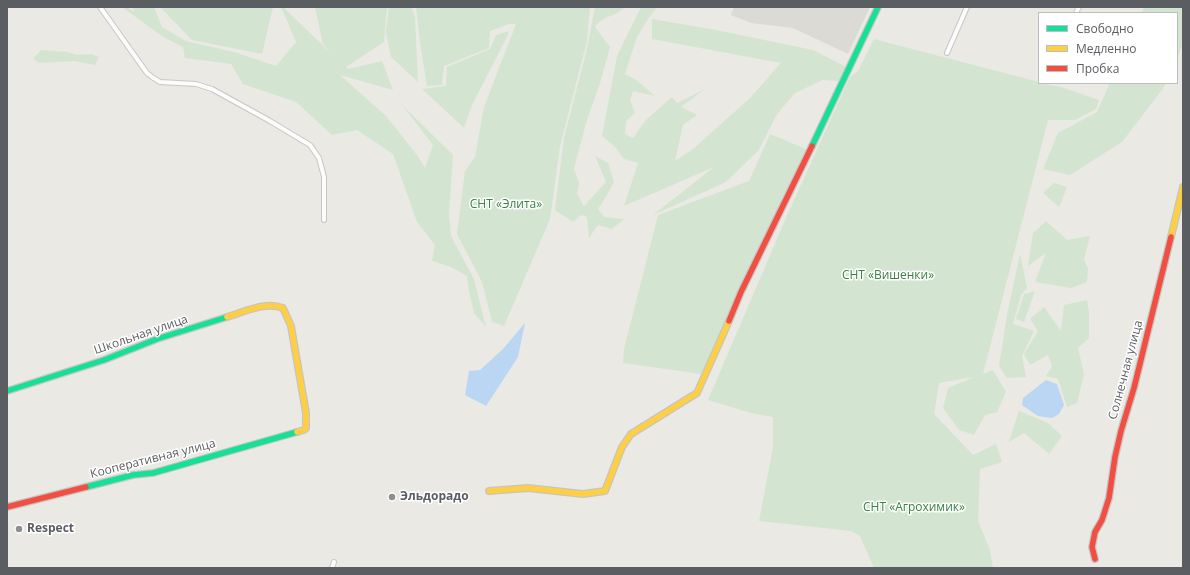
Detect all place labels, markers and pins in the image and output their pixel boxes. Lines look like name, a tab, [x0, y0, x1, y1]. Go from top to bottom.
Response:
place label: Эльдорадо	[400, 490, 469, 504]
marker: Эльдорадо	[387, 492, 397, 502]
place label: Respect	[27, 522, 74, 536]
marker: Respect	[14, 524, 24, 534]

